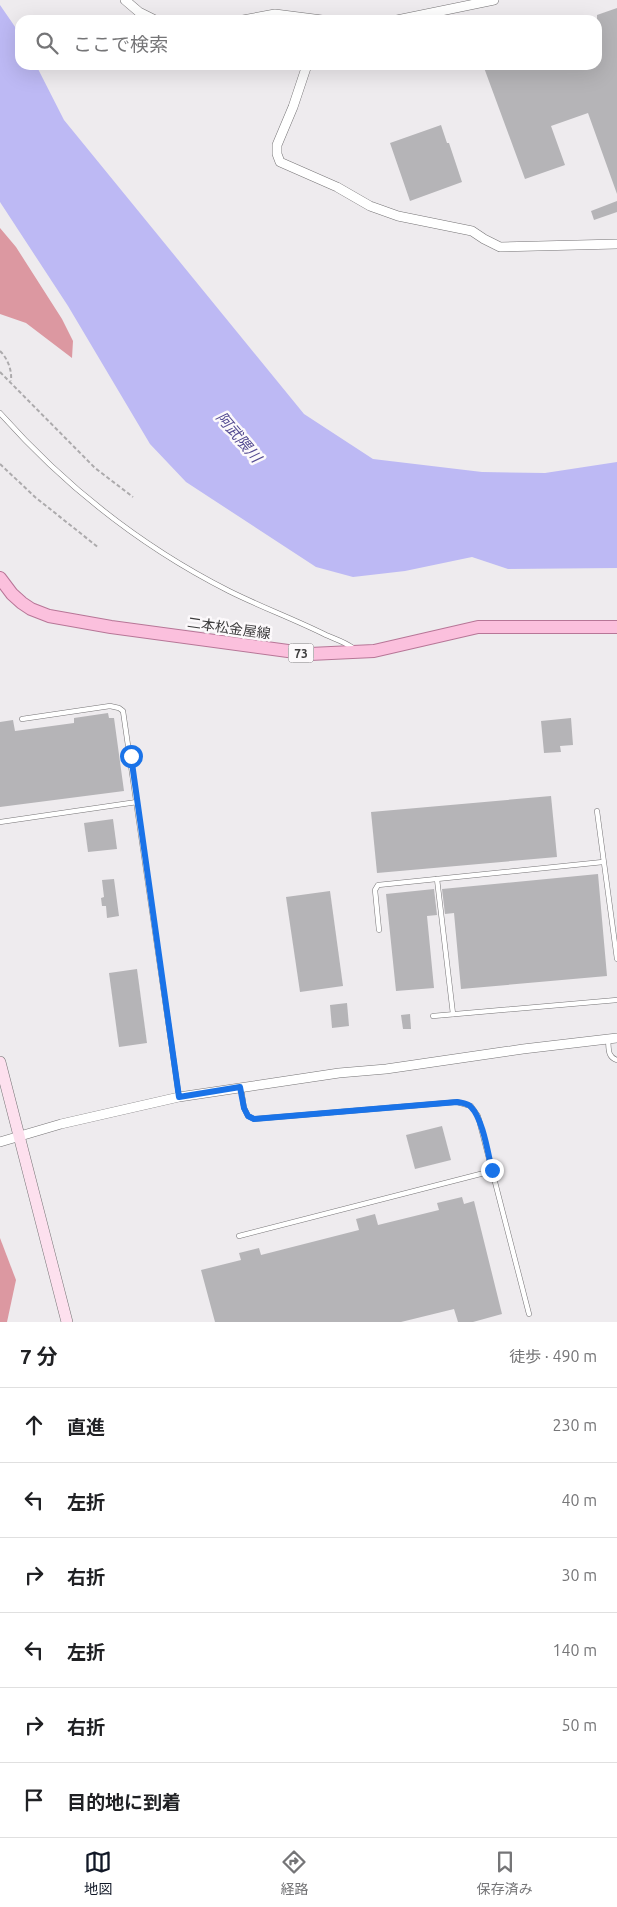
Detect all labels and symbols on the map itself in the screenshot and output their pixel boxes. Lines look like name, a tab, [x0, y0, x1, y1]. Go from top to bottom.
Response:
water label: 阿武隈川	[213, 409, 266, 467]
street label: 二本松金屋線	[186, 614, 272, 642]
road number: 73	[288, 644, 314, 662]
route start	[120, 745, 143, 768]
route end	[481, 1159, 504, 1182]

